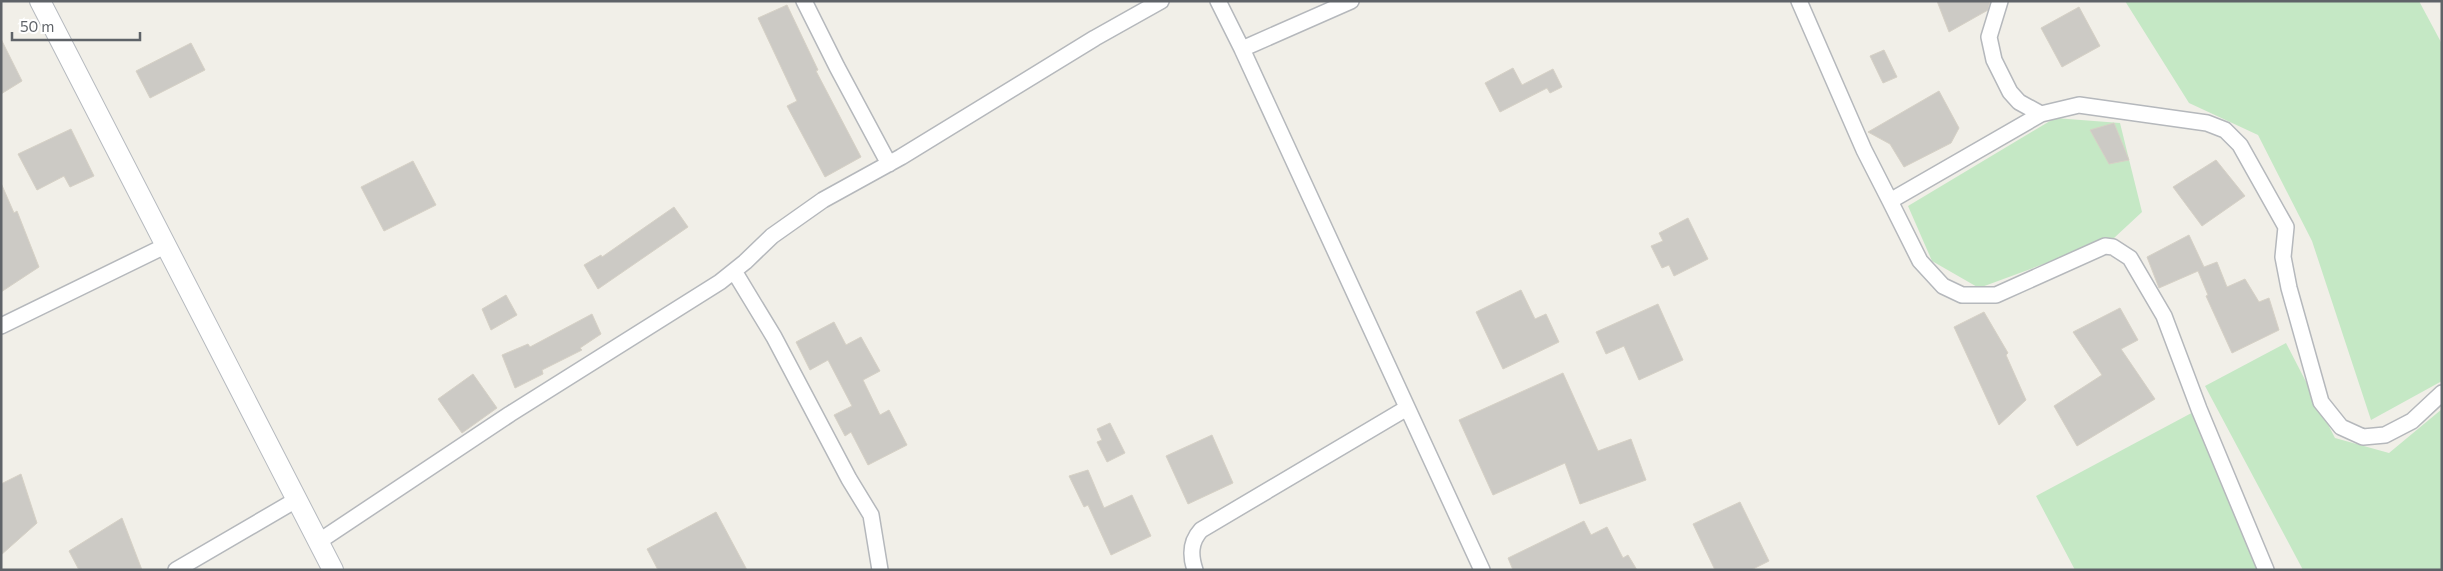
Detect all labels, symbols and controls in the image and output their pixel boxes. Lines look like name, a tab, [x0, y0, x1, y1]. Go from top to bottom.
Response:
scale bar	[12, 10, 140, 42]
text: 50 m	[20, 17, 54, 35]

